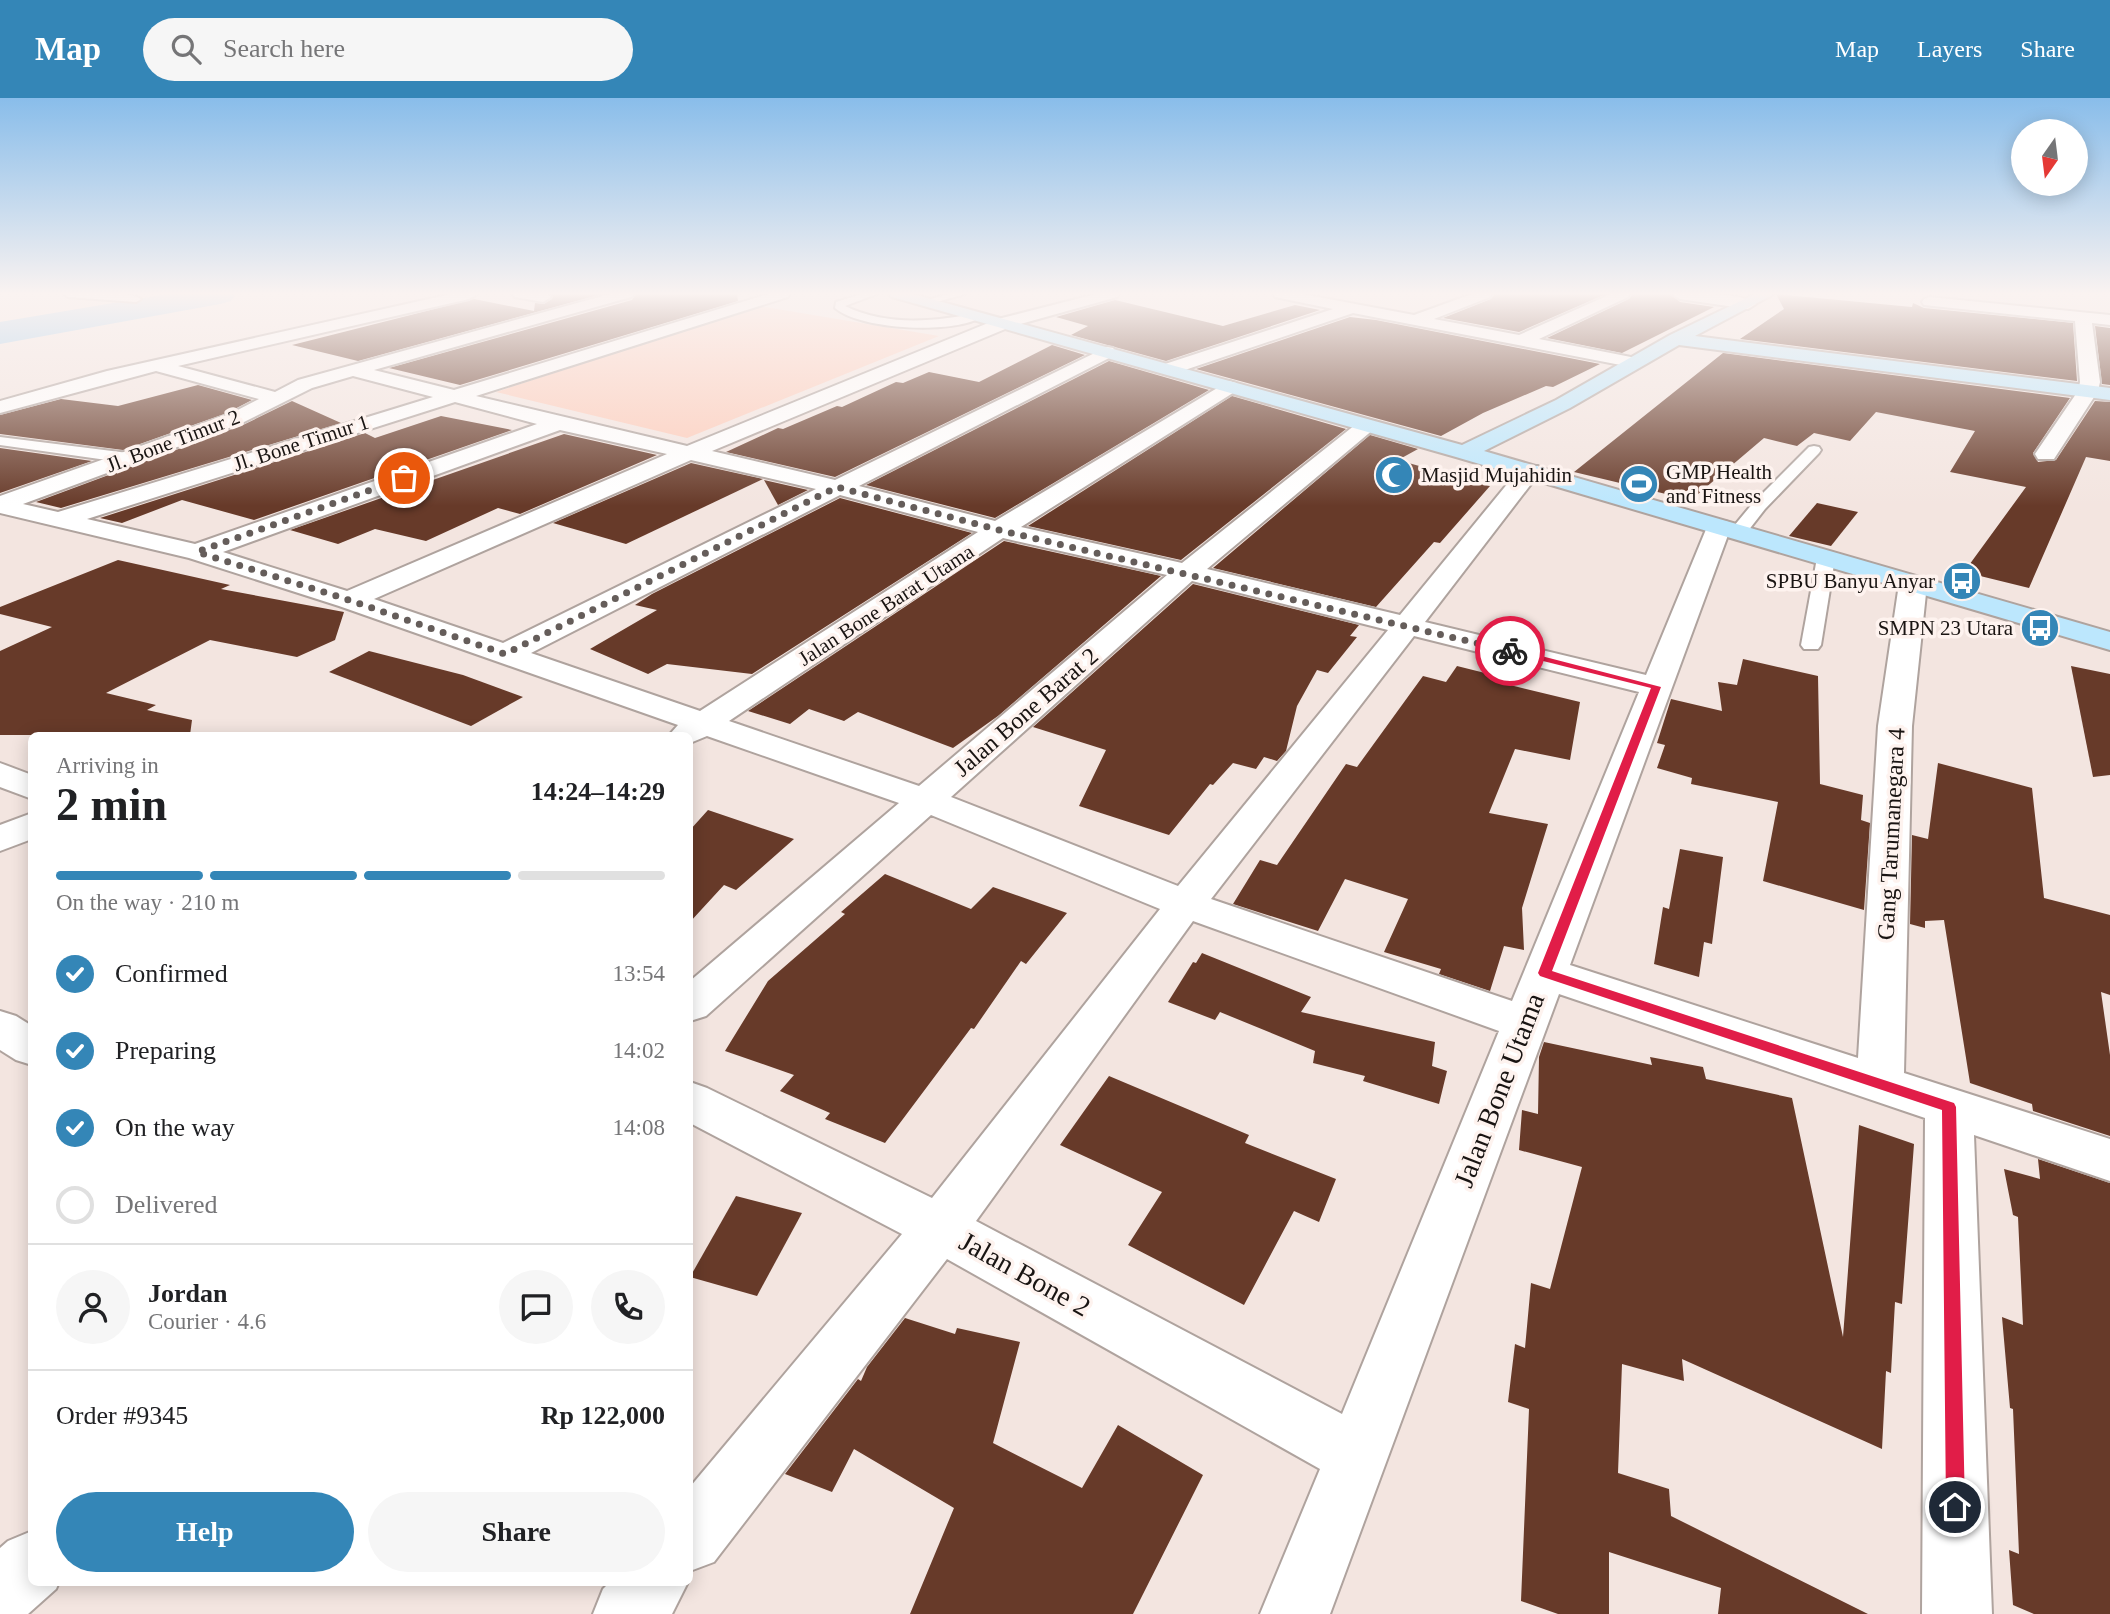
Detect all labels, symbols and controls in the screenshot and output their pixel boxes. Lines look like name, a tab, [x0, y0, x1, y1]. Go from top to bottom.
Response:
search box	[143, 18, 633, 81]
icon: search	[167, 30, 205, 68]
text: Map	[35, 31, 101, 67]
text: Search here	[223, 34, 345, 63]
text: Map	[1835, 36, 1879, 62]
text: Layers	[1917, 36, 1982, 62]
text: Share	[2020, 36, 2075, 62]
north arrow	[2011, 119, 2088, 196]
map controls	[2011, 119, 2088, 196]
street label: Jl. Bone Timur 2	[103, 404, 243, 478]
street label: Jl. Bone Timur 1	[230, 410, 372, 476]
pin	[374, 448, 434, 508]
mosque icon: Masjid Mujahidin	[1373, 454, 1415, 496]
icon: bag	[385, 459, 423, 497]
place label: GMP Health and Fitness	[1666, 460, 1772, 508]
place label: Masjid Mujahidin	[1421, 463, 1573, 487]
sports icon: GMP Health and Fitness	[1618, 463, 1660, 505]
street label: Jalan Bone Barat Utama	[794, 539, 979, 671]
bus stop icon: SPBU Banyu Anyar	[1941, 560, 1983, 602]
place label: SPBU Banyu Anyar	[1766, 569, 1935, 593]
bus stop icon: SMPN 23 Utara	[2019, 607, 2061, 649]
courier	[1475, 616, 1545, 686]
place label: SMPN 23 Utara	[1878, 616, 2014, 640]
icon: bike	[1491, 632, 1529, 670]
street label: Jalan Bone Barat 2	[949, 643, 1103, 781]
street label: Gang Tarumanegara 4	[1872, 727, 1910, 941]
text: Arriving in	[56, 753, 159, 778]
text: 14:24–14:29	[531, 777, 665, 806]
text: 2 min	[56, 779, 167, 830]
text: On the way · 210 m	[56, 890, 239, 915]
icon: check	[56, 955, 94, 993]
text: Confirmed	[115, 959, 228, 988]
text: 13:54	[613, 961, 665, 986]
street label: Jalan Bone Utama	[1448, 988, 1550, 1191]
icon: check	[56, 1032, 94, 1070]
text: Preparing	[115, 1036, 216, 1065]
text: 14:02	[613, 1038, 665, 1063]
icon: check	[56, 1109, 94, 1147]
text: On the way	[115, 1113, 235, 1142]
text: 14:08	[613, 1115, 665, 1140]
text: Delivered	[115, 1190, 218, 1219]
street label: Jalan Bone 2	[954, 1225, 1096, 1323]
button: person	[56, 1270, 130, 1344]
button: chat	[499, 1270, 573, 1344]
button: phone	[591, 1270, 665, 1344]
text: Jordan	[148, 1279, 227, 1308]
text: Courier · 4.6	[148, 1309, 266, 1334]
text: Order #9345	[56, 1401, 188, 1430]
text: Rp 122,000	[541, 1401, 665, 1430]
pin	[1925, 1477, 1985, 1537]
icon: home	[1936, 1488, 1974, 1526]
button: Help	[56, 1492, 354, 1572]
button: Share	[368, 1492, 665, 1572]

